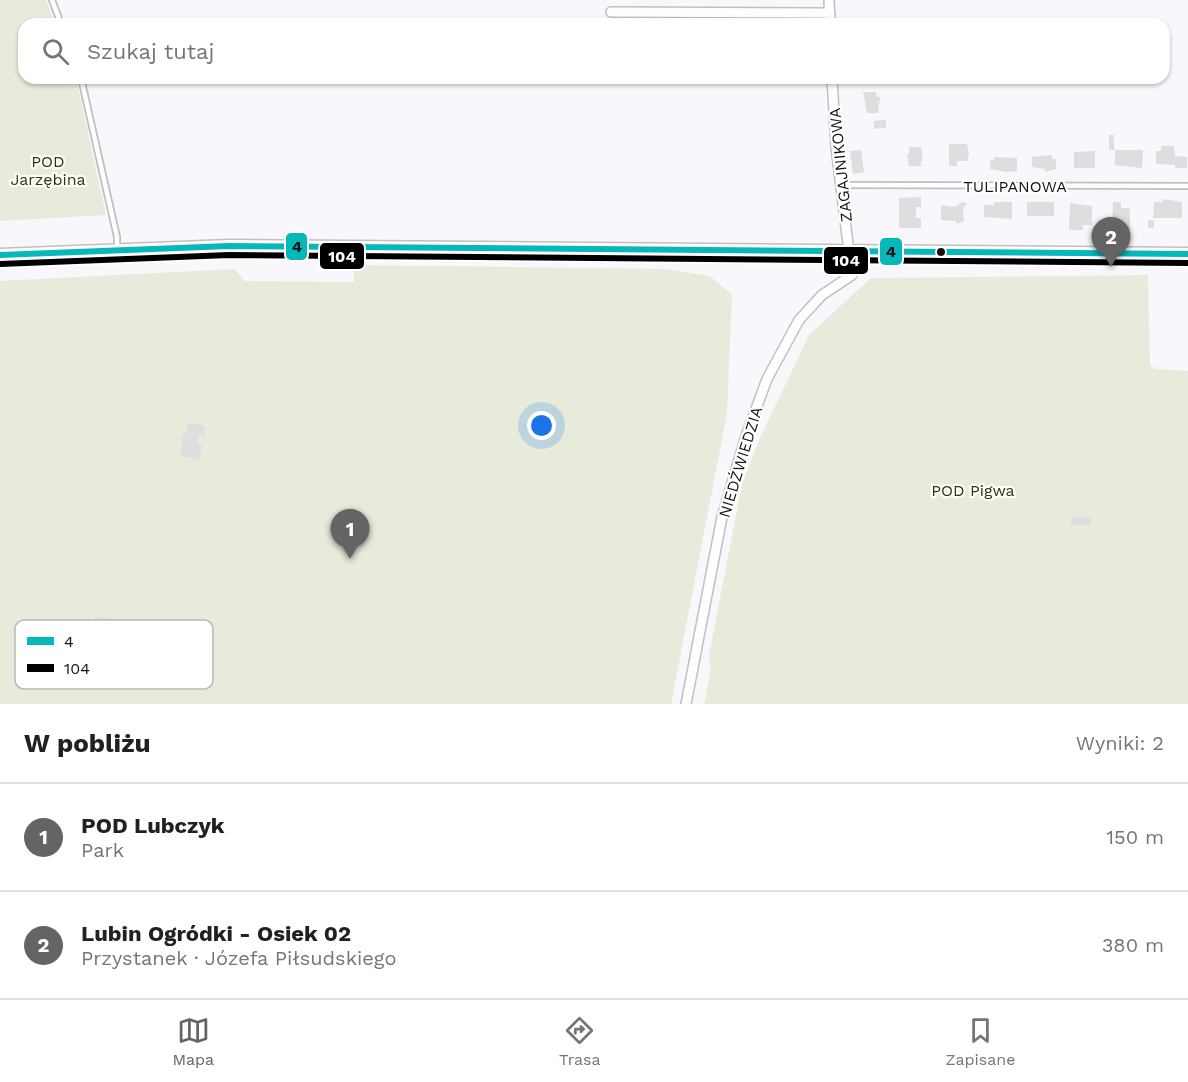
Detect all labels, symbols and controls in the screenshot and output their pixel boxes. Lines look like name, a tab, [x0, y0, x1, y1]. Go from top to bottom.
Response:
search box	[18, 18, 1170, 84]
icon: search	[39, 35, 72, 68]
text: Szukaj tutaj	[87, 39, 214, 64]
street label: ZAGAJNIKOWA	[825, 106, 856, 223]
park label: POD Jarzębina	[10, 152, 86, 189]
street label: TULIPANOWA	[963, 177, 1067, 196]
pin: 2	[1092, 218, 1130, 267]
line badge: 4	[285, 232, 308, 261]
text: 4	[292, 237, 302, 256]
line badge: 4	[879, 237, 903, 266]
line badge: 104	[319, 242, 365, 270]
text: 4	[886, 242, 896, 261]
line badge: 104	[823, 246, 869, 275]
unlabelled marker	[935, 246, 947, 258]
text: 104	[328, 247, 356, 266]
text: 104	[832, 251, 860, 270]
street label: NIEDŹWIEDZIA	[715, 404, 767, 520]
your location	[527, 411, 556, 440]
park label: POD Pigwa	[931, 481, 1015, 500]
pin: 1	[330, 510, 370, 559]
legend	[15, 620, 213, 689]
text: 4	[64, 632, 74, 651]
text: 104	[64, 659, 90, 678]
text: W pobliżu	[24, 728, 151, 758]
text: Wyniki: 2	[1076, 731, 1164, 755]
text: POD Lubczyk	[81, 813, 224, 838]
text: 1	[39, 825, 48, 849]
text: 150 m	[1106, 825, 1164, 849]
text: Park	[81, 838, 124, 862]
text: Lubin Ogródki - Osiek 02	[81, 921, 351, 946]
text: 2	[38, 933, 49, 957]
text: 380 m	[1102, 933, 1164, 957]
text: Przystanek · Józefa Piłsudskiego	[81, 946, 397, 970]
tab: Mapa	[172, 1014, 214, 1069]
tab: Trasa	[559, 1014, 601, 1069]
tab: Zapisane	[945, 1014, 1016, 1069]

